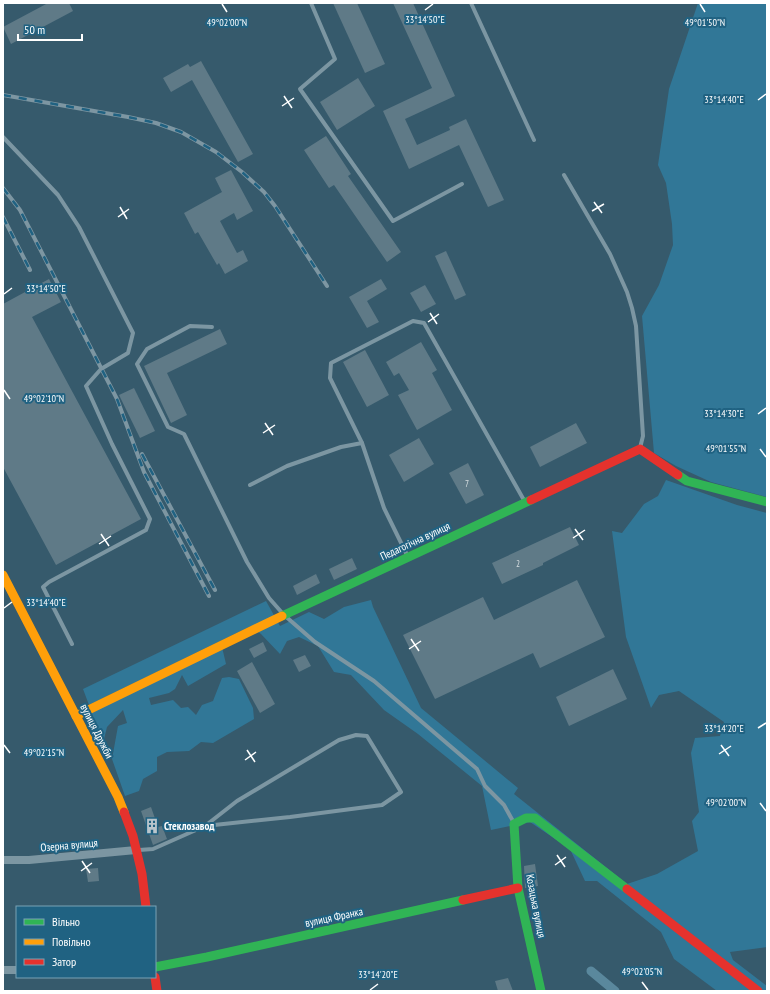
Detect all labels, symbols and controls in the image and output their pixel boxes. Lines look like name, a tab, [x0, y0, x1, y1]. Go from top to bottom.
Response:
text: 33°14'50"E	[405, 13, 445, 26]
scale bar	[18, 16, 82, 42]
text: 49°02'00"N	[207, 16, 247, 29]
text: 49°01'50"N	[685, 16, 725, 29]
text: 50 m	[24, 22, 45, 37]
text: 33°14'40"E	[704, 93, 744, 106]
text: 33°14'50"E	[26, 282, 66, 295]
text: 49°02'10"N	[24, 392, 64, 405]
text: 33°14'30"E	[704, 407, 744, 420]
text: 49°01'55"N	[706, 442, 746, 455]
house number: 7	[465, 478, 469, 489]
street label: Педагогічна вулиця	[378, 519, 452, 563]
house number: 2	[516, 558, 520, 569]
text: 33°14'40"E	[26, 596, 66, 609]
street label: вулиця Дружби	[77, 701, 117, 761]
text: 33°14'20"E	[704, 722, 744, 735]
text: 49°02'15"N	[24, 746, 64, 759]
text: 49°02'00"N	[706, 796, 746, 809]
building icon: Стеклозавод	[143, 817, 161, 835]
place label: Стеклозавод	[164, 819, 215, 833]
street label: Озерна вулиця	[40, 836, 98, 854]
street label: Козацька вулиця	[523, 873, 549, 939]
street label: вулиця Франка	[304, 904, 364, 930]
legend	[16, 906, 156, 978]
text: Вільно	[52, 914, 80, 929]
text: Повільно	[52, 934, 91, 949]
text: Затор	[52, 954, 76, 969]
text: 49°02'05"N	[622, 965, 662, 978]
text: 33°14'20"E	[358, 968, 398, 981]

